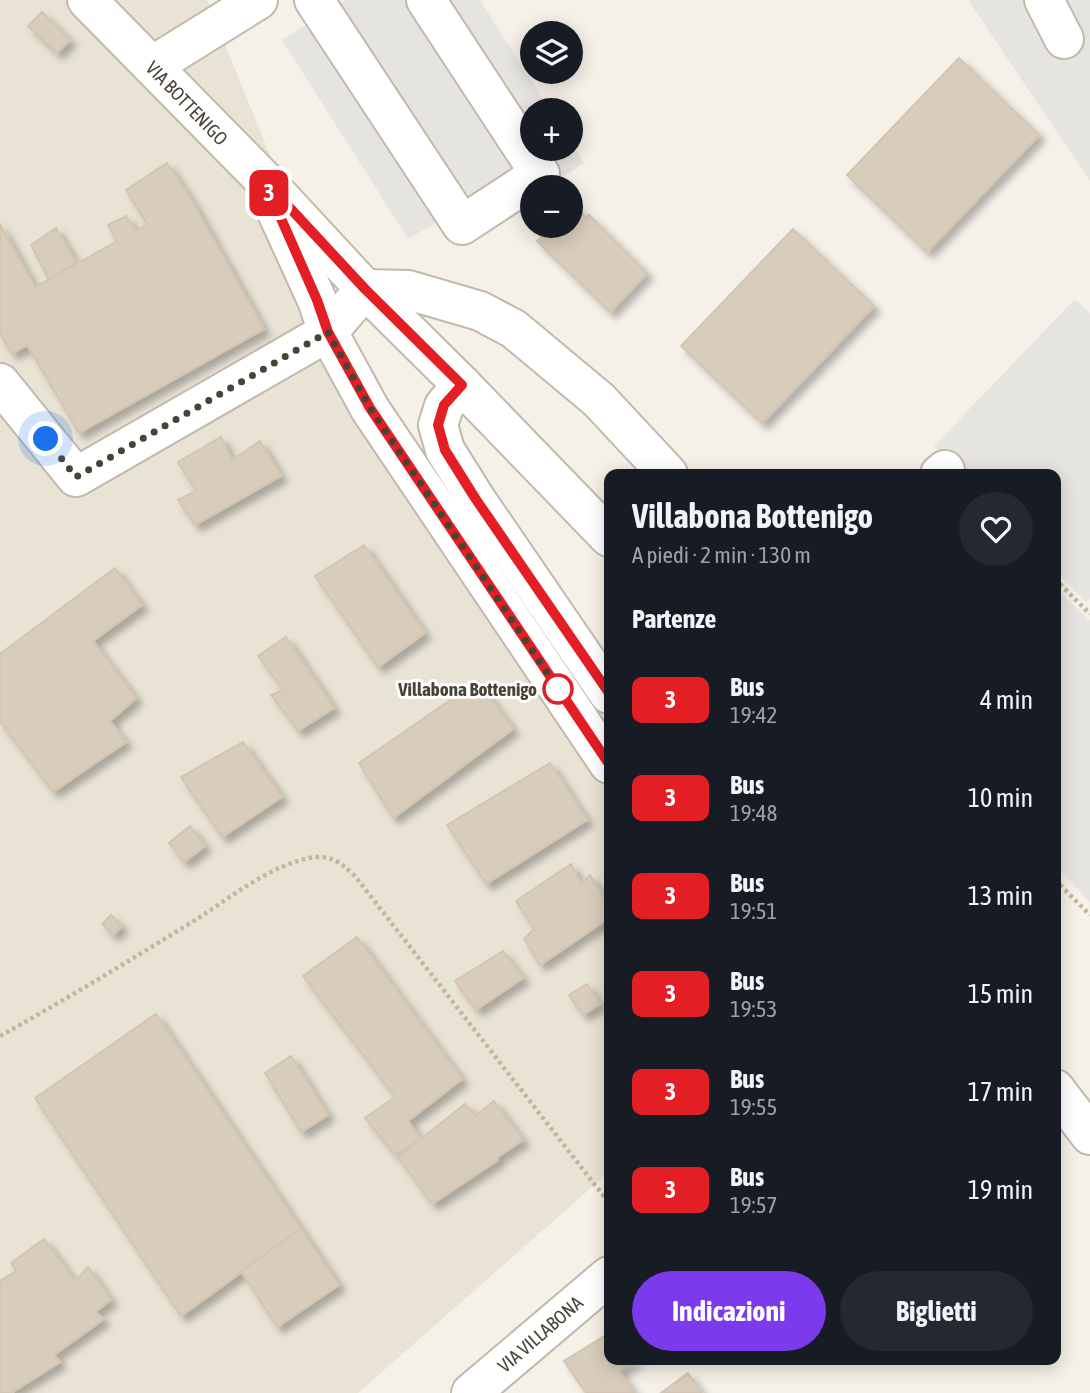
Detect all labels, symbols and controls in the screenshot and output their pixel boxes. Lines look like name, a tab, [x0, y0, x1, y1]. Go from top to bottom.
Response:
map controls	[520, 21, 583, 238]
button: layers	[520, 21, 583, 84]
street label: VIA BOTTENIGO	[142, 57, 232, 149]
button: +	[520, 98, 583, 161]
line badge: 3	[246, 170, 292, 216]
button: −	[520, 175, 583, 238]
text: 3	[263, 179, 275, 206]
your location	[28, 421, 63, 456]
button: heart	[959, 492, 1033, 566]
text: Villabona Bottenigo	[632, 497, 873, 535]
text: A piedi · 2 min · 130 m	[632, 542, 811, 568]
text: Partenze	[632, 604, 716, 634]
text: Bus	[730, 672, 764, 702]
marker: Villabona Bottenigo	[543, 674, 573, 704]
place label: Villabona Bottenigo	[397, 678, 537, 700]
text: 4 min	[980, 685, 1033, 715]
text: 3	[665, 686, 676, 713]
text: 19:42	[730, 702, 777, 728]
text: Bus	[730, 770, 764, 800]
text: 10 min	[968, 783, 1033, 813]
text: 3	[665, 784, 676, 811]
text: 19:48	[730, 800, 777, 826]
text: Bus	[730, 868, 764, 898]
text: 13 min	[968, 881, 1033, 911]
text: 3	[665, 882, 676, 909]
text: 19:51	[730, 898, 777, 924]
text: Bus	[730, 966, 764, 996]
text: 15 min	[968, 979, 1033, 1009]
text: 3	[665, 980, 676, 1007]
text: 19:53	[730, 996, 777, 1022]
text: Bus	[730, 1064, 764, 1094]
text: 17 min	[968, 1077, 1033, 1107]
text: 3	[665, 1078, 676, 1105]
text: 19:55	[730, 1094, 777, 1120]
text: Bus	[730, 1162, 764, 1192]
text: 19 min	[968, 1175, 1033, 1205]
text: 3	[665, 1176, 676, 1203]
text: 19:57	[730, 1192, 777, 1218]
button: Indicazioni	[632, 1271, 826, 1351]
button: Biglietti	[840, 1271, 1033, 1351]
street label: VIA VILLABONA	[493, 1291, 587, 1377]

